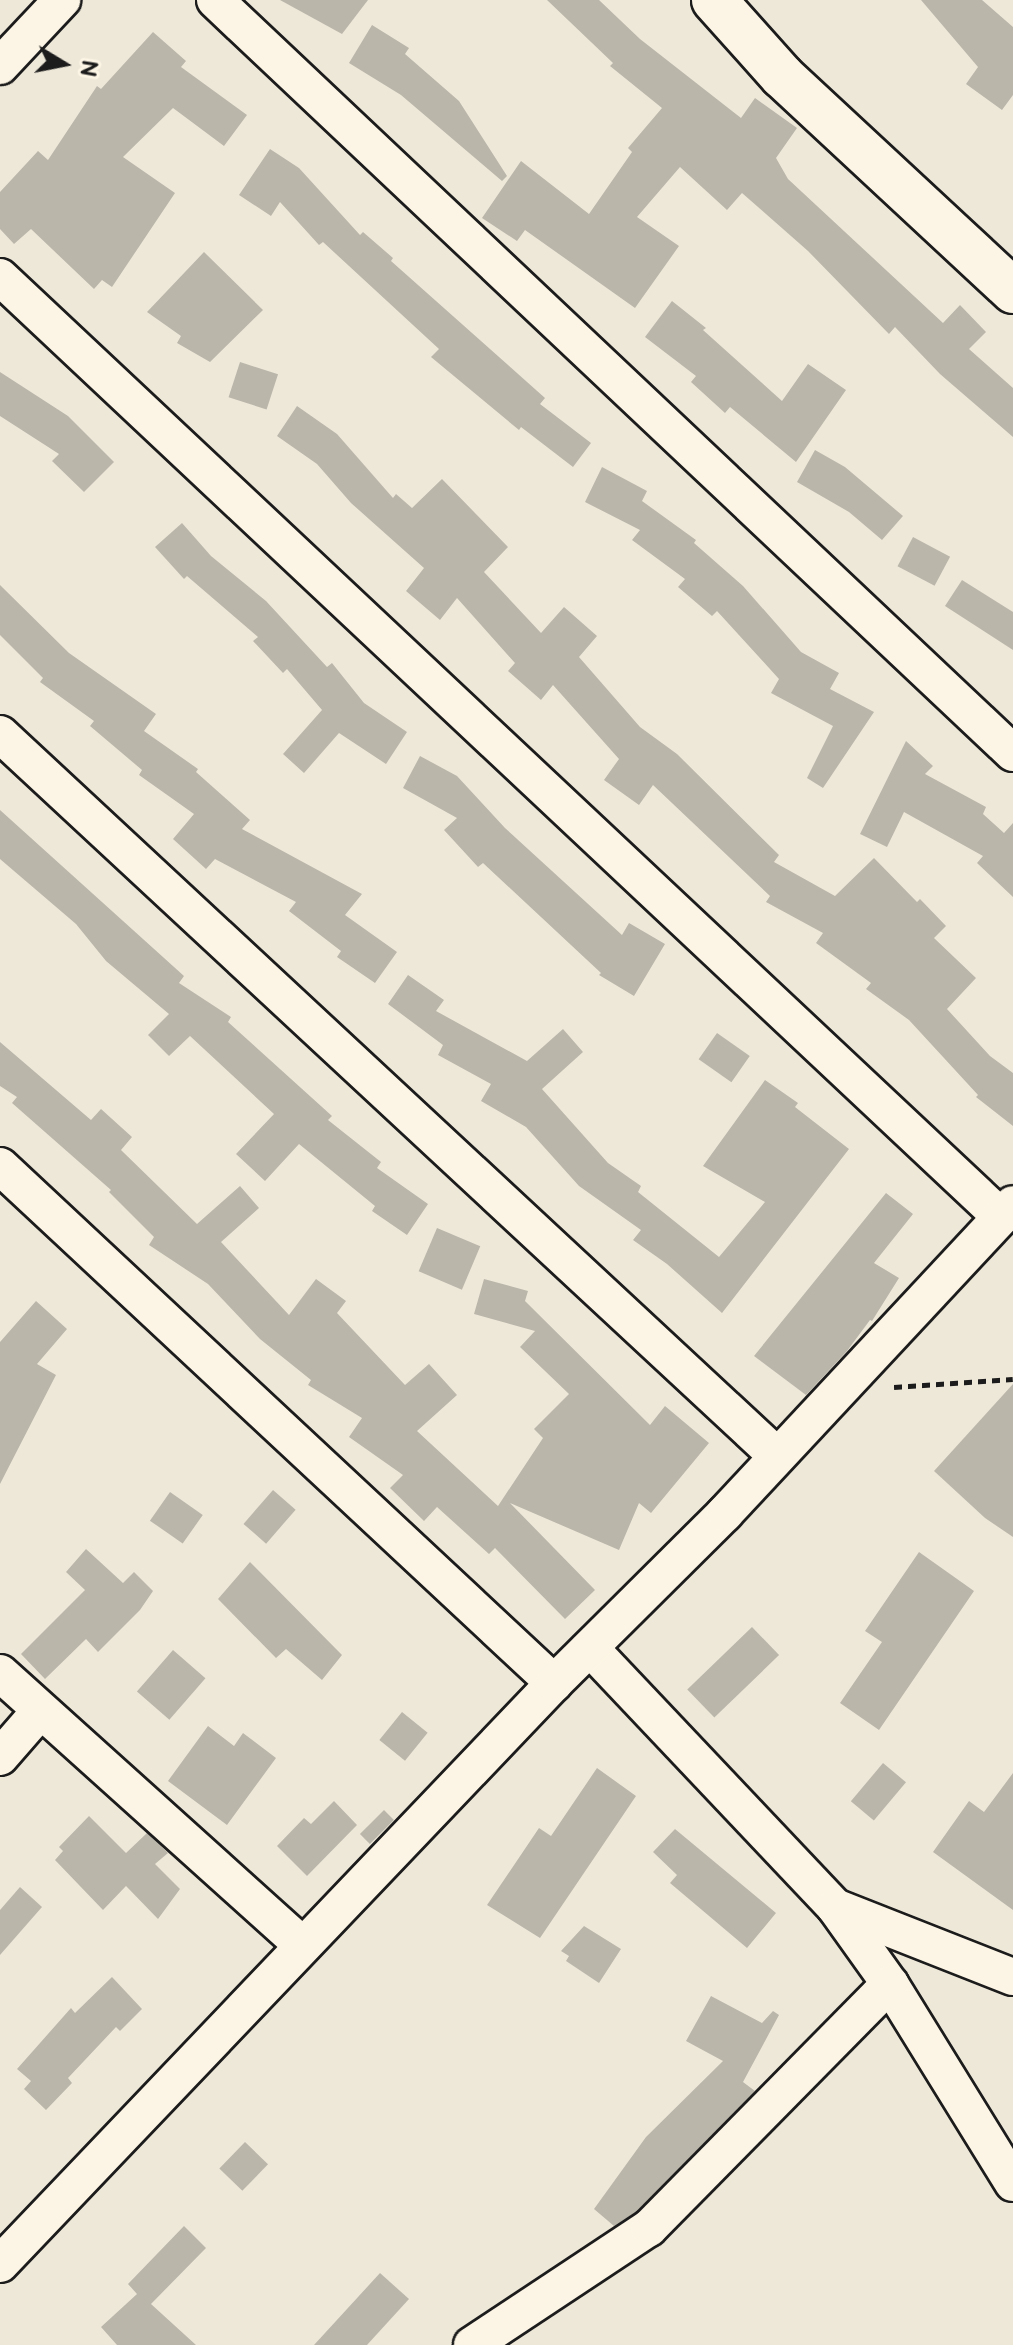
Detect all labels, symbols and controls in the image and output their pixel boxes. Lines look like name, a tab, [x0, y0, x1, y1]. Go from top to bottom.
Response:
north arrow	[24, 24, 104, 104]
text: N	[73, 58, 103, 79]

